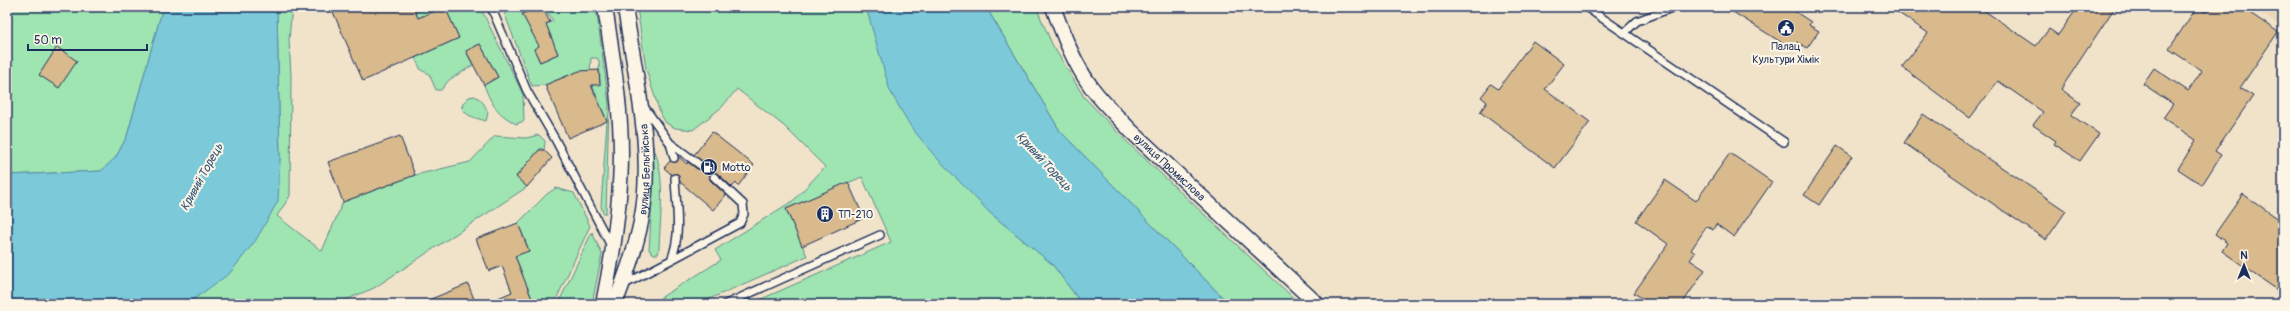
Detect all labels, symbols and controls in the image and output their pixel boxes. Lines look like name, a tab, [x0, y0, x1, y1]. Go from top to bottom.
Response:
public building icon: Палац Культури Хімік	[1776, 18, 1796, 38]
scale bar	[28, 26, 147, 52]
text: 50 m	[34, 33, 62, 48]
place label: Палац Культури Хімік	[1752, 40, 1820, 66]
street label: вулиця Бельгійська	[636, 124, 652, 216]
water label: Кривий Торець	[1013, 129, 1075, 195]
street label: вулиця Промислова	[1131, 130, 1208, 203]
water label: Кривий Торець	[177, 140, 227, 214]
fuel station icon: Motto	[699, 157, 719, 177]
place label: Motto	[722, 161, 751, 174]
building icon: ТП-210	[815, 204, 835, 224]
place label: ТП-210	[838, 208, 873, 221]
north arrow	[2224, 245, 2264, 285]
text: N	[2240, 249, 2248, 262]

